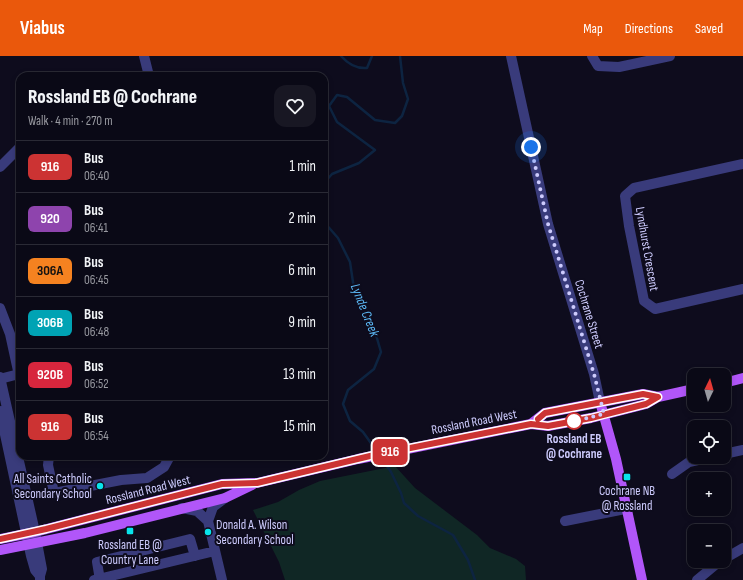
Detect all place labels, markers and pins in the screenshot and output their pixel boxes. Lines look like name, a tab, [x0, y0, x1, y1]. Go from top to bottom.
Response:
marker: Rossland EB @ Cochrane	[565, 412, 583, 430]
place label: Rossland EB @ Cochrane	[546, 431, 602, 462]
place label: All Saints Catholic Secondary School	[13, 471, 92, 502]
marker: Cochrane NB @ Rossland	[622, 472, 632, 482]
marker: All Saints Catholic Secondary School	[95, 481, 105, 491]
place label: Cochrane NB @ Rossland	[599, 483, 655, 514]
place label: Donald A. Wilson Secondary School	[216, 517, 294, 548]
marker: Rossland EB @ Country Lane	[125, 526, 135, 536]
marker: Donald A. Wilson Secondary School	[203, 527, 213, 537]
place label: Rossland EB @ Country Lane	[98, 537, 162, 568]

